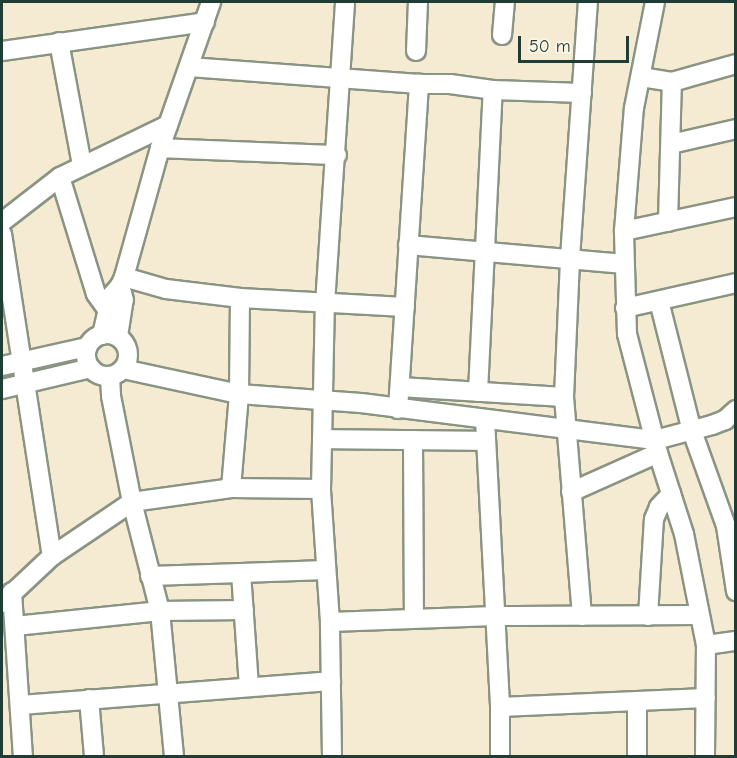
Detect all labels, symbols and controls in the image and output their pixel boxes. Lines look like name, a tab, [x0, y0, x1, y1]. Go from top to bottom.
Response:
scale bar	[521, 24, 632, 62]
text: 50 m	[529, 36, 571, 57]

